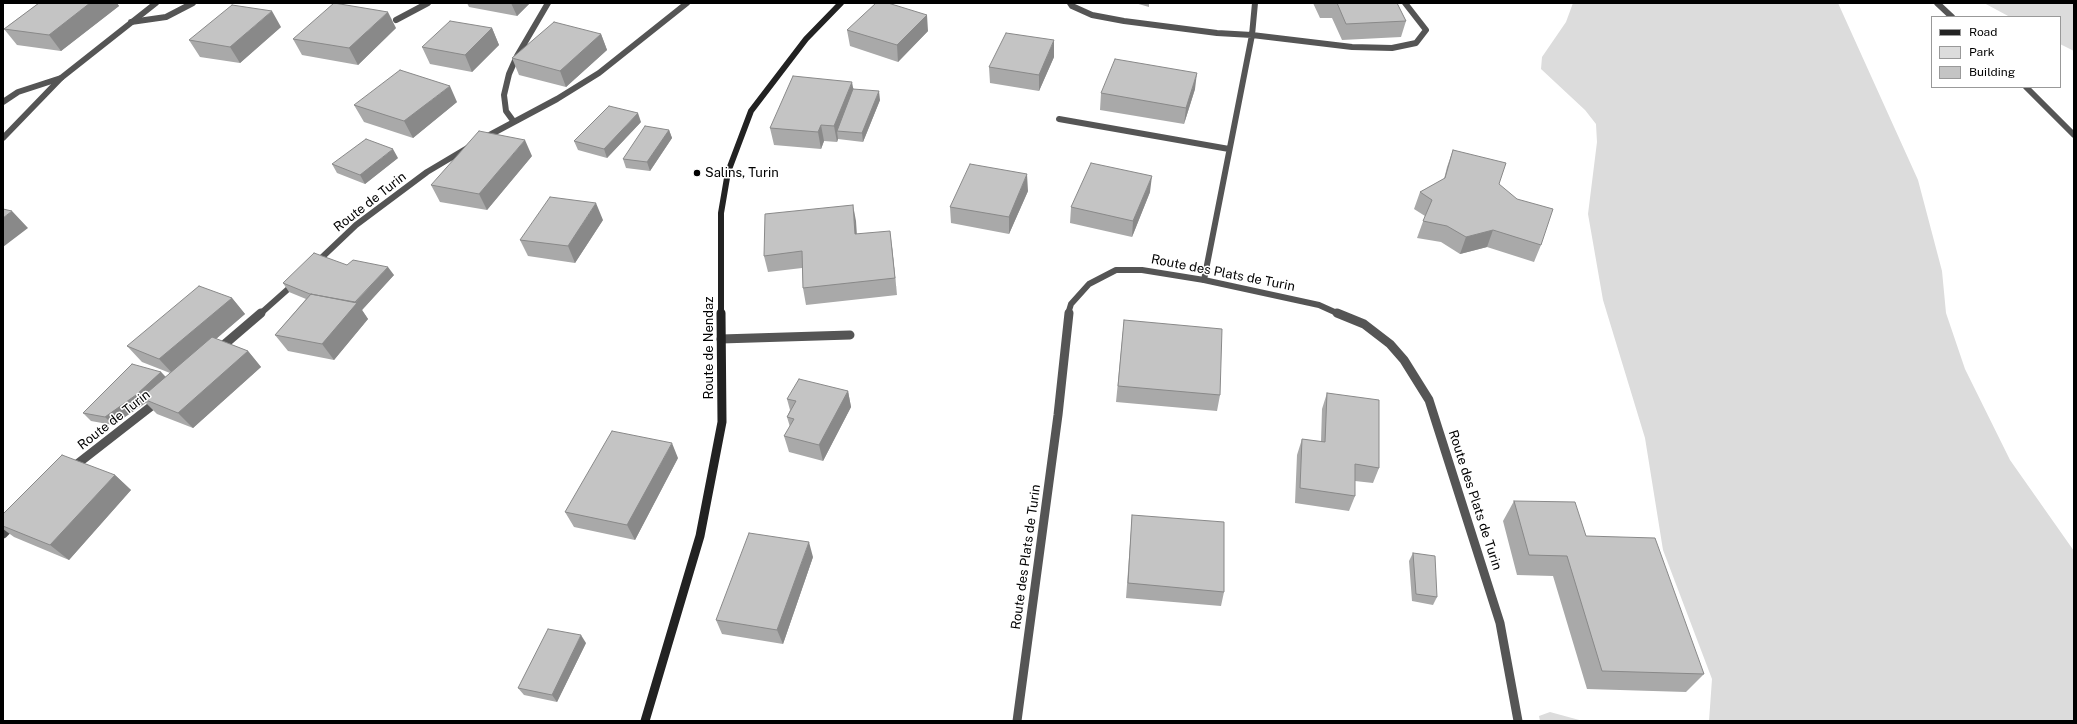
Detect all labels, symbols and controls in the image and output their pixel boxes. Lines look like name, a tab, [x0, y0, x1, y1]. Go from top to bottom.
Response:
legend	[1931, 16, 2061, 88]
text: Road	[1969, 25, 1997, 39]
text: Park	[1969, 45, 1995, 59]
text: Building	[1969, 65, 2015, 79]
place label: Salins, Turin	[705, 165, 779, 181]
marker: Salins, Turin	[692, 168, 702, 178]
street label: Route de Turin	[331, 169, 409, 235]
street label: Route des Plats de Turin	[1150, 251, 1296, 295]
street label: Route de Nendaz	[701, 297, 717, 399]
street label: Route de Turin	[75, 387, 153, 453]
street label: Route des Plats de Turin	[1445, 428, 1505, 572]
street label: Route des Plats de Turin	[1008, 483, 1044, 631]

